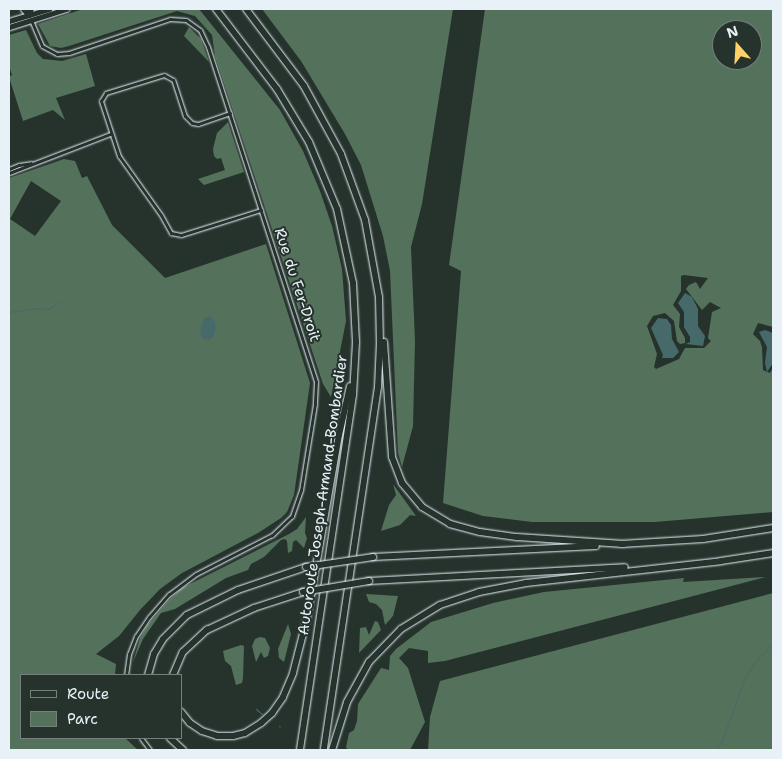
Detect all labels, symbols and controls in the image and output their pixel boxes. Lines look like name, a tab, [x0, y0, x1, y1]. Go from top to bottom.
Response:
north arrow	[712, 20, 762, 70]
text: N	[724, 21, 741, 42]
street label: Rue du Fer-Droit	[270, 226, 324, 344]
street label: Autoroute Joseph-Armand-Bombardier	[294, 354, 352, 636]
legend	[20, 674, 182, 739]
text: Route	[67, 684, 109, 704]
text: Parc	[67, 709, 98, 729]

